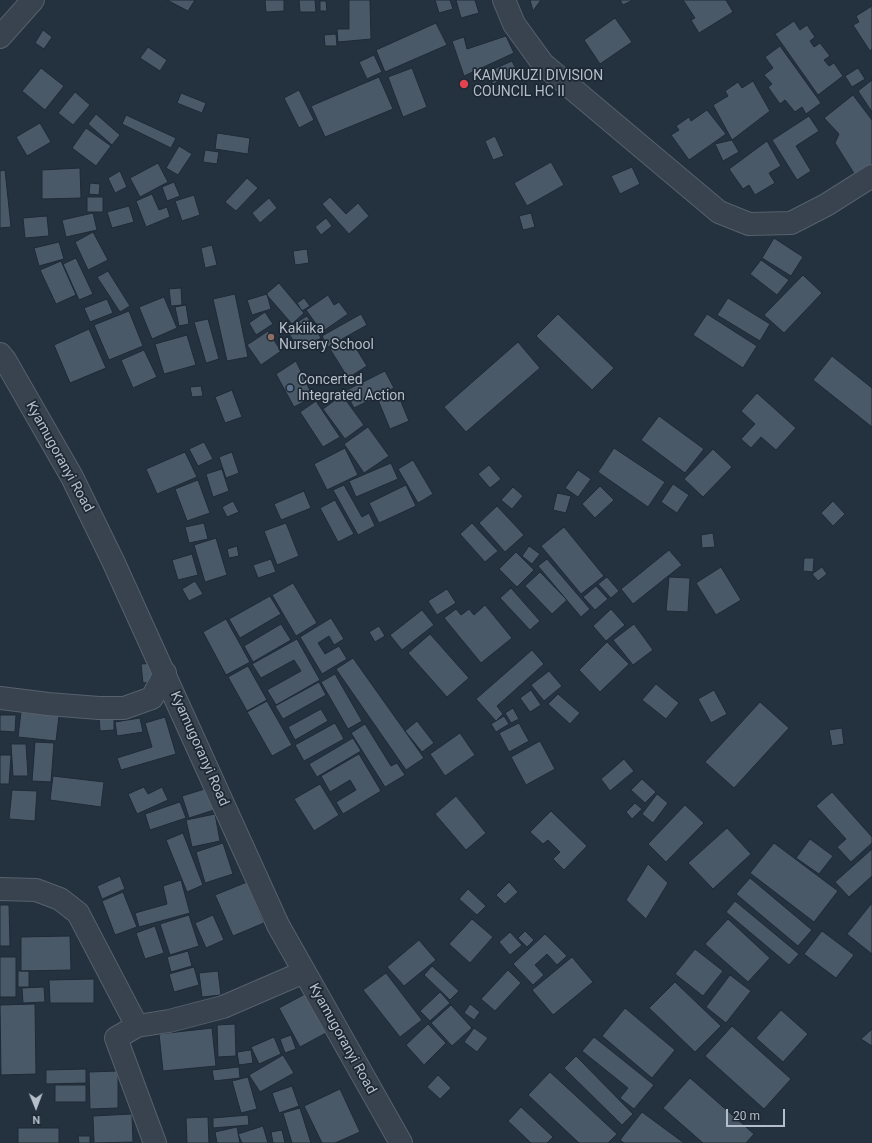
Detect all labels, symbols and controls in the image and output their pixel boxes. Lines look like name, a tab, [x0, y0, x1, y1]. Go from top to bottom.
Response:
place label: KAMUKUZI DIVISION COUNCIL HC II	[473, 68, 603, 100]
marker: KAMUKUZI DIVISION COUNCIL HC II	[458, 78, 470, 90]
place label: Kakiika Nursery School	[279, 321, 374, 354]
marker: Kakiika Nursery School	[266, 332, 276, 342]
place label: Concerted Integrated Action	[298, 372, 405, 404]
marker: Concerted Integrated Action	[285, 383, 295, 393]
street label: Kyamugoranyi Road	[22, 399, 96, 515]
street label: Kyamugoranyi Road	[166, 689, 232, 809]
street label: Kyamugoranyi Road	[305, 981, 379, 1097]
north arrow	[16, 1087, 56, 1127]
scale bar	[728, 1101, 787, 1127]
text: 20 m	[733, 1109, 760, 1123]
text: N	[32, 1113, 40, 1126]

